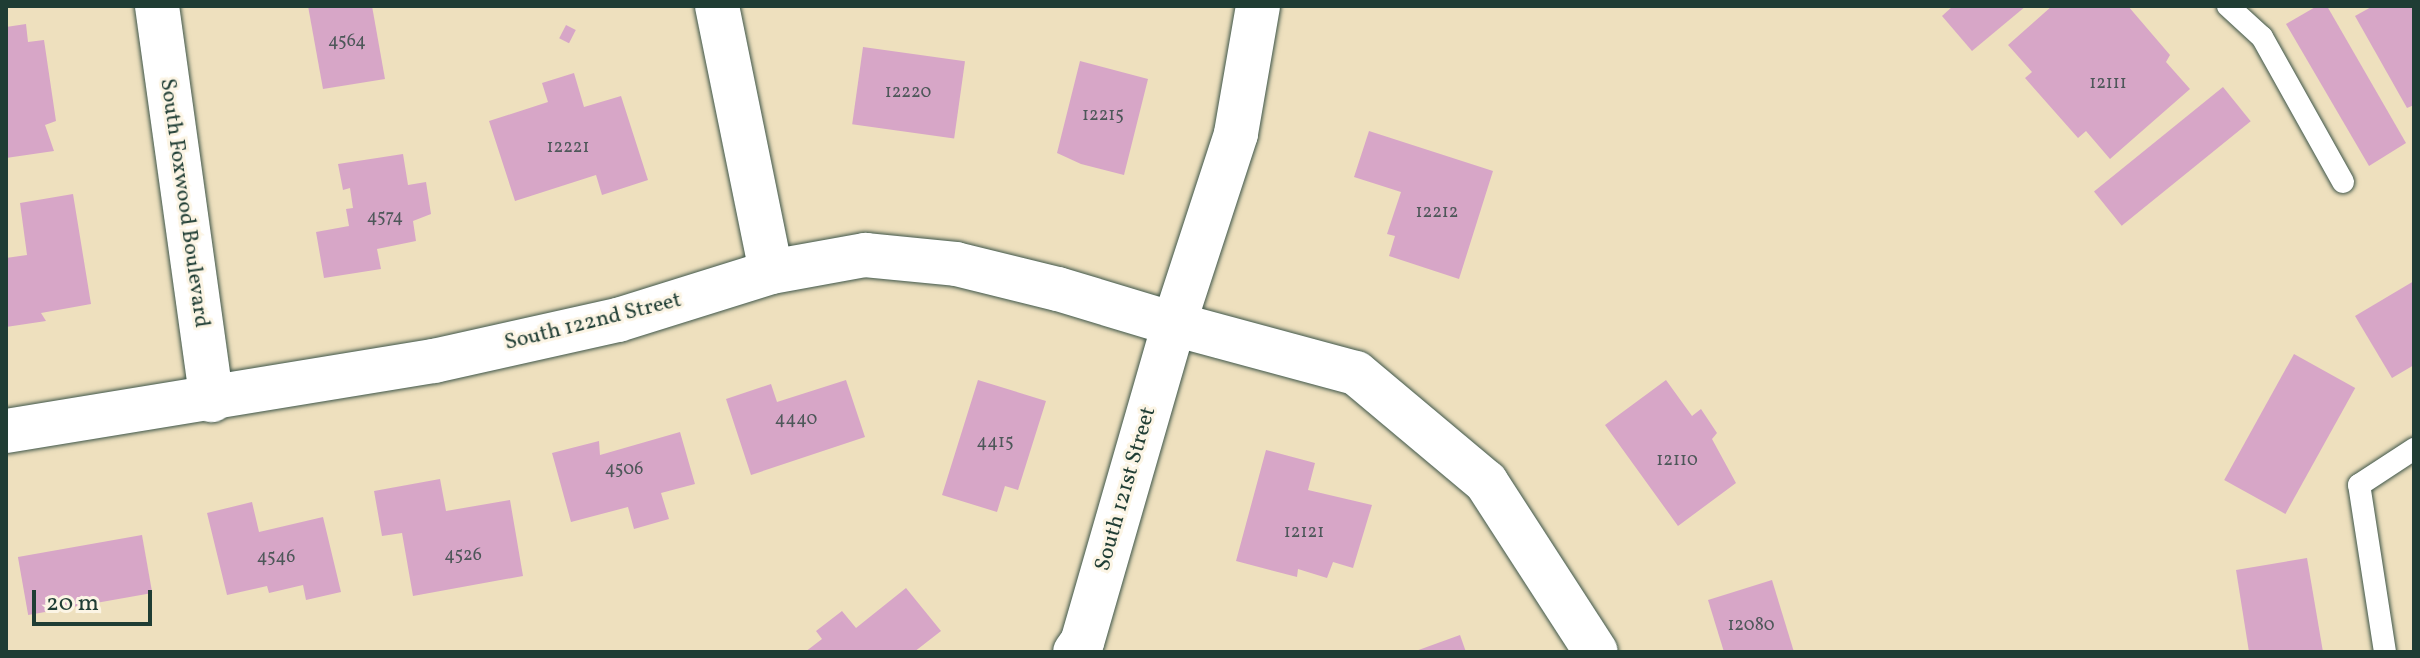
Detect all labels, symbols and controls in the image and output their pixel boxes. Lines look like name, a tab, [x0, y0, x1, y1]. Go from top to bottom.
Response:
house number: 4564	[328, 31, 366, 53]
house number: 12111	[2089, 73, 2127, 95]
street label: South Foxwood Boulevard	[153, 77, 215, 329]
house number: 12220	[885, 82, 931, 104]
house number: 12215	[1082, 105, 1124, 127]
house number: 12221	[547, 137, 589, 159]
house number: 12212	[1416, 202, 1458, 224]
house number: 4574	[367, 207, 403, 229]
street label: South 122nd Street	[502, 287, 684, 357]
street label: South 121st Street	[1090, 404, 1162, 574]
house number: 4440	[775, 409, 817, 431]
house number: 4415	[976, 432, 1014, 454]
house number: 12110	[1656, 450, 1698, 472]
house number: 4506	[605, 459, 643, 481]
house number: 12121	[1284, 522, 1324, 544]
house number: 4526	[444, 545, 482, 567]
house number: 4546	[257, 547, 295, 569]
scale bar	[36, 574, 156, 624]
text: 20 m	[46, 587, 99, 621]
house number: 12080	[1727, 615, 1775, 637]

